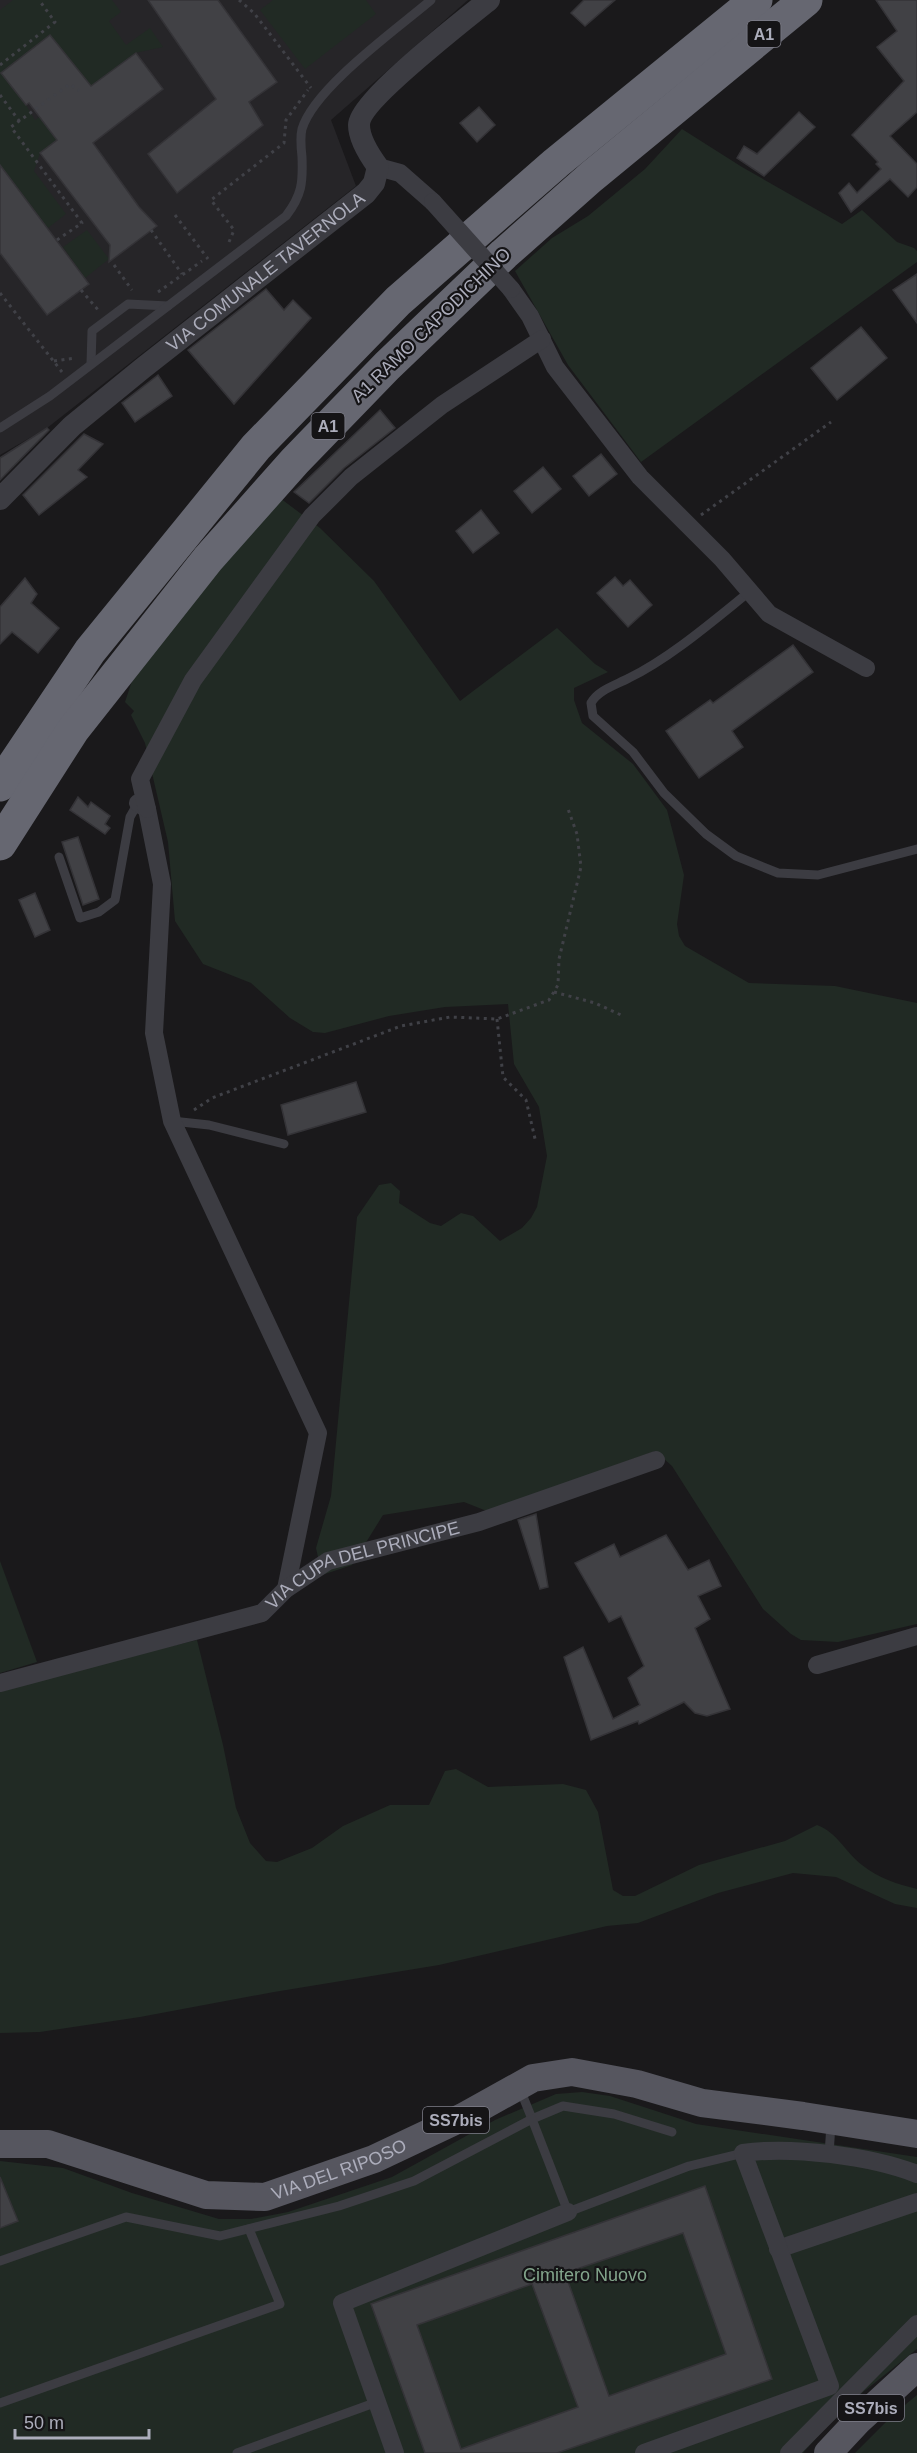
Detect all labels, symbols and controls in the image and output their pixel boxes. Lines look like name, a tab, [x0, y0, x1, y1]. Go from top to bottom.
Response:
road number: A1	[748, 21, 780, 47]
street label: VIA COMUNALE TAVERNOLA	[163, 188, 369, 356]
street label: A1 RAMO CAPODICHINO	[347, 244, 515, 406]
road number: A1	[312, 413, 344, 439]
street label: VIA CUPA DEL PRINCIPE	[262, 1517, 462, 1613]
road number: SS7bis	[423, 2107, 489, 2133]
street label: VIA DEL RIPOSO	[269, 2135, 410, 2204]
park label: Cimitero Nuovo	[523, 2265, 647, 2285]
road number: SS7bis	[838, 2395, 904, 2421]
scale bar	[15, 2402, 148, 2440]
text: 50 m	[24, 2413, 64, 2433]

